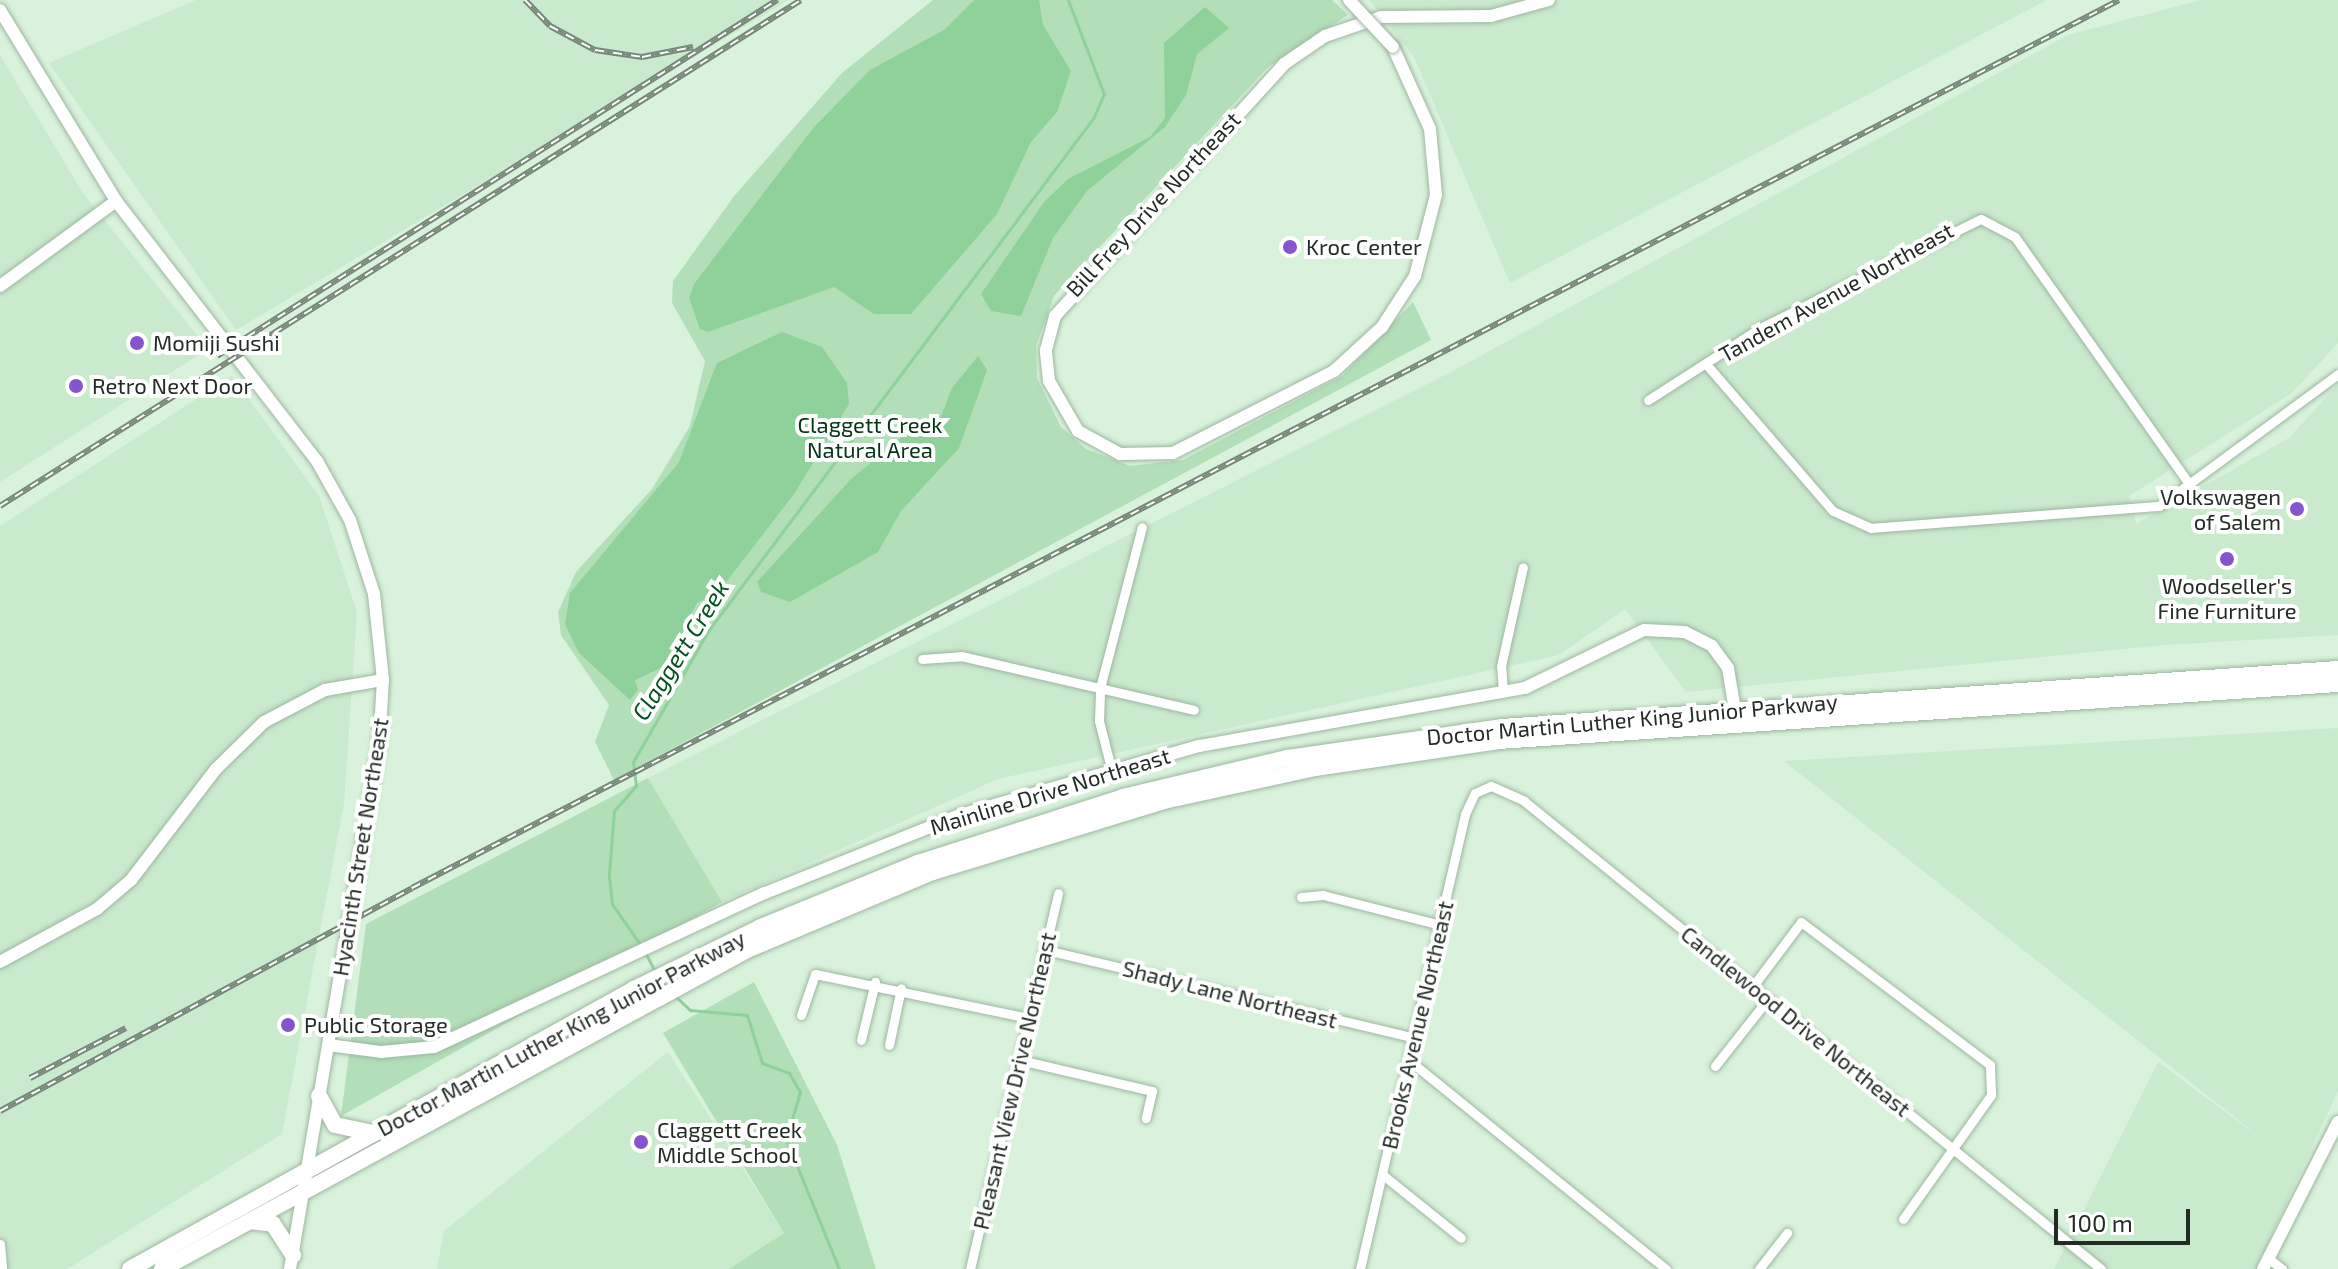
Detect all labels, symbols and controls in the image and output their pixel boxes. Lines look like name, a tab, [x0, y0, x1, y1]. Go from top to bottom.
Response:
street label: Bill Frey Drive Northeast	[1060, 106, 1246, 302]
street label: Tandem Avenue Northeast	[1714, 216, 1958, 368]
place label: Kroc Center	[1306, 234, 1422, 260]
marker: Kroc Center	[1281, 238, 1299, 256]
place label: Momiji Sushi	[153, 330, 280, 356]
marker: Momiji Sushi	[128, 334, 146, 352]
place label: Retro Next Door	[92, 373, 252, 399]
marker: Retro Next Door	[67, 377, 85, 395]
park label: Claggett Creek Natural Area	[798, 411, 942, 462]
place label: Volkswagen of Salem	[2160, 483, 2281, 534]
marker: Volkswagen of Salem	[2288, 500, 2306, 518]
marker: Woodseller's Fine Furniture	[2218, 550, 2236, 568]
place label: Woodseller's Fine Furniture	[2157, 572, 2297, 624]
water label: Claggett Creek	[626, 575, 734, 725]
street label: Doctor Martin Luther King Junior Parkway	[1424, 688, 1840, 750]
street label: Hyacinth Street Northeast	[327, 716, 393, 978]
street label: Mainline Drive Northeast	[927, 742, 1173, 840]
street label: Brooks Avenue Northeast	[1376, 898, 1458, 1152]
street label: Candlewood Drive Northeast	[1676, 920, 1916, 1122]
street label: Doctor Martin Luther King Junior Parkway	[372, 924, 750, 1142]
street label: Pleasant View Drive Northeast	[967, 929, 1061, 1233]
street label: Shady Lane Northeast	[1120, 954, 1340, 1034]
place label: Public Storage	[304, 1012, 448, 1038]
marker: Public Storage	[279, 1016, 297, 1034]
place label: Claggett Creek Middle School	[657, 1116, 802, 1168]
marker: Claggett Creek Middle School	[632, 1133, 650, 1151]
scale bar	[2058, 1193, 2194, 1243]
text: 100 m	[2068, 1208, 2133, 1237]

